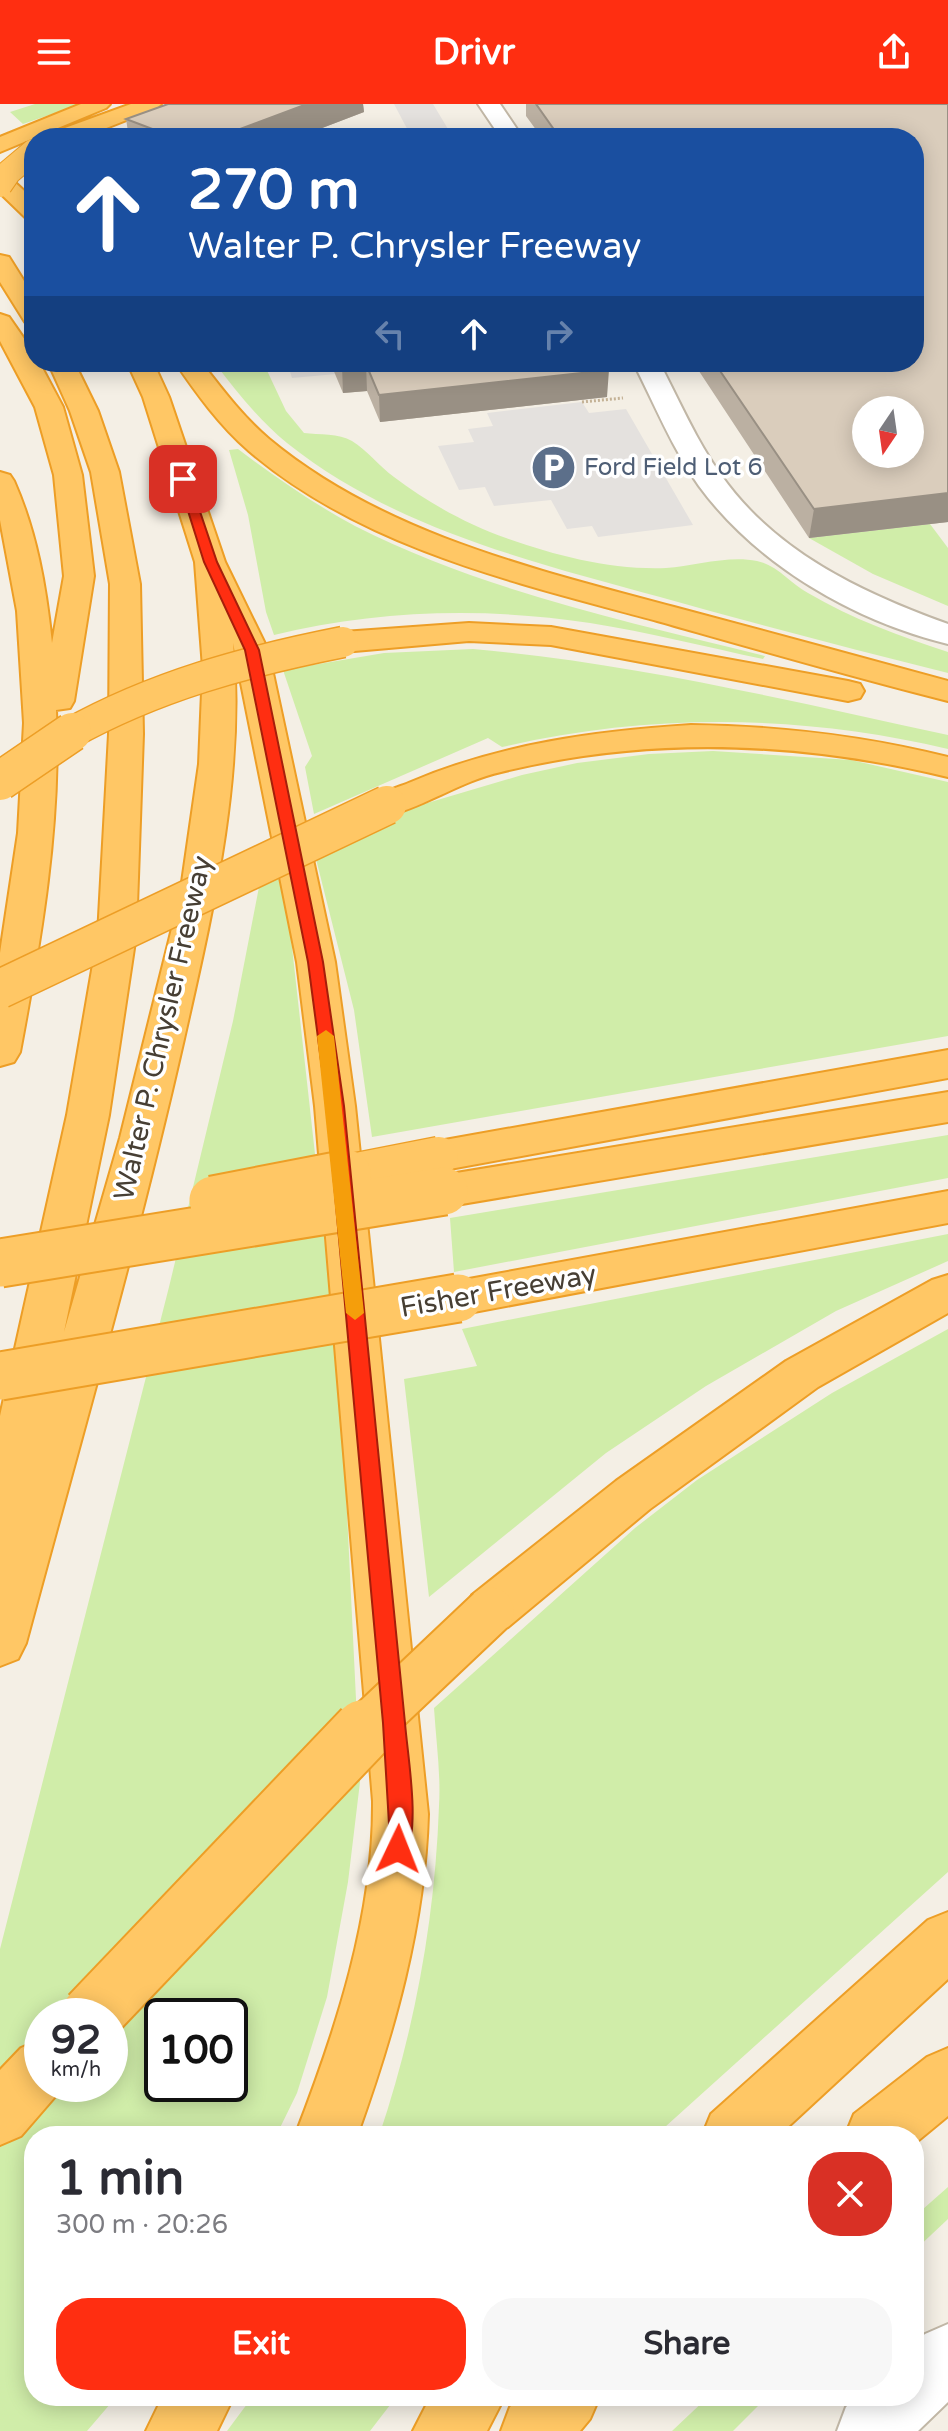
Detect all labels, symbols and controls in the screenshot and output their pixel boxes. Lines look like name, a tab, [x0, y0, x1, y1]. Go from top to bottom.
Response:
icon: menu	[32, 30, 76, 74]
icon: share	[872, 30, 916, 74]
text: Drivr	[433, 31, 515, 74]
text: 270 m	[188, 157, 359, 224]
icon: ahead	[56, 160, 160, 264]
text: Walter P. Chrysler Freeway	[188, 225, 641, 268]
icon: left	[368, 312, 412, 356]
icon: ahead	[452, 312, 496, 356]
icon: right	[536, 312, 580, 356]
north arrow	[852, 396, 924, 468]
map controls	[852, 396, 924, 468]
parking icon: Ford Field Lot 6	[529, 443, 577, 491]
pin	[149, 445, 217, 513]
place label: Ford Field Lot 6	[584, 453, 763, 482]
icon: arrive	[161, 457, 205, 501]
street label: Walter P. Chrysler Freeway	[107, 853, 219, 1204]
street label: Fisher Freeway	[397, 1257, 599, 1325]
position arrow	[356, 1807, 440, 1891]
speed limit sign: 100	[144, 1998, 248, 2102]
text: 92	[51, 2016, 101, 2064]
text: km/h	[51, 2058, 101, 2082]
text: 1 min	[56, 2150, 184, 2208]
button: close	[808, 2152, 892, 2236]
text: 300 m · 20:26	[56, 2209, 228, 2240]
button: Exit	[56, 2298, 466, 2390]
button: Share	[482, 2298, 892, 2390]

